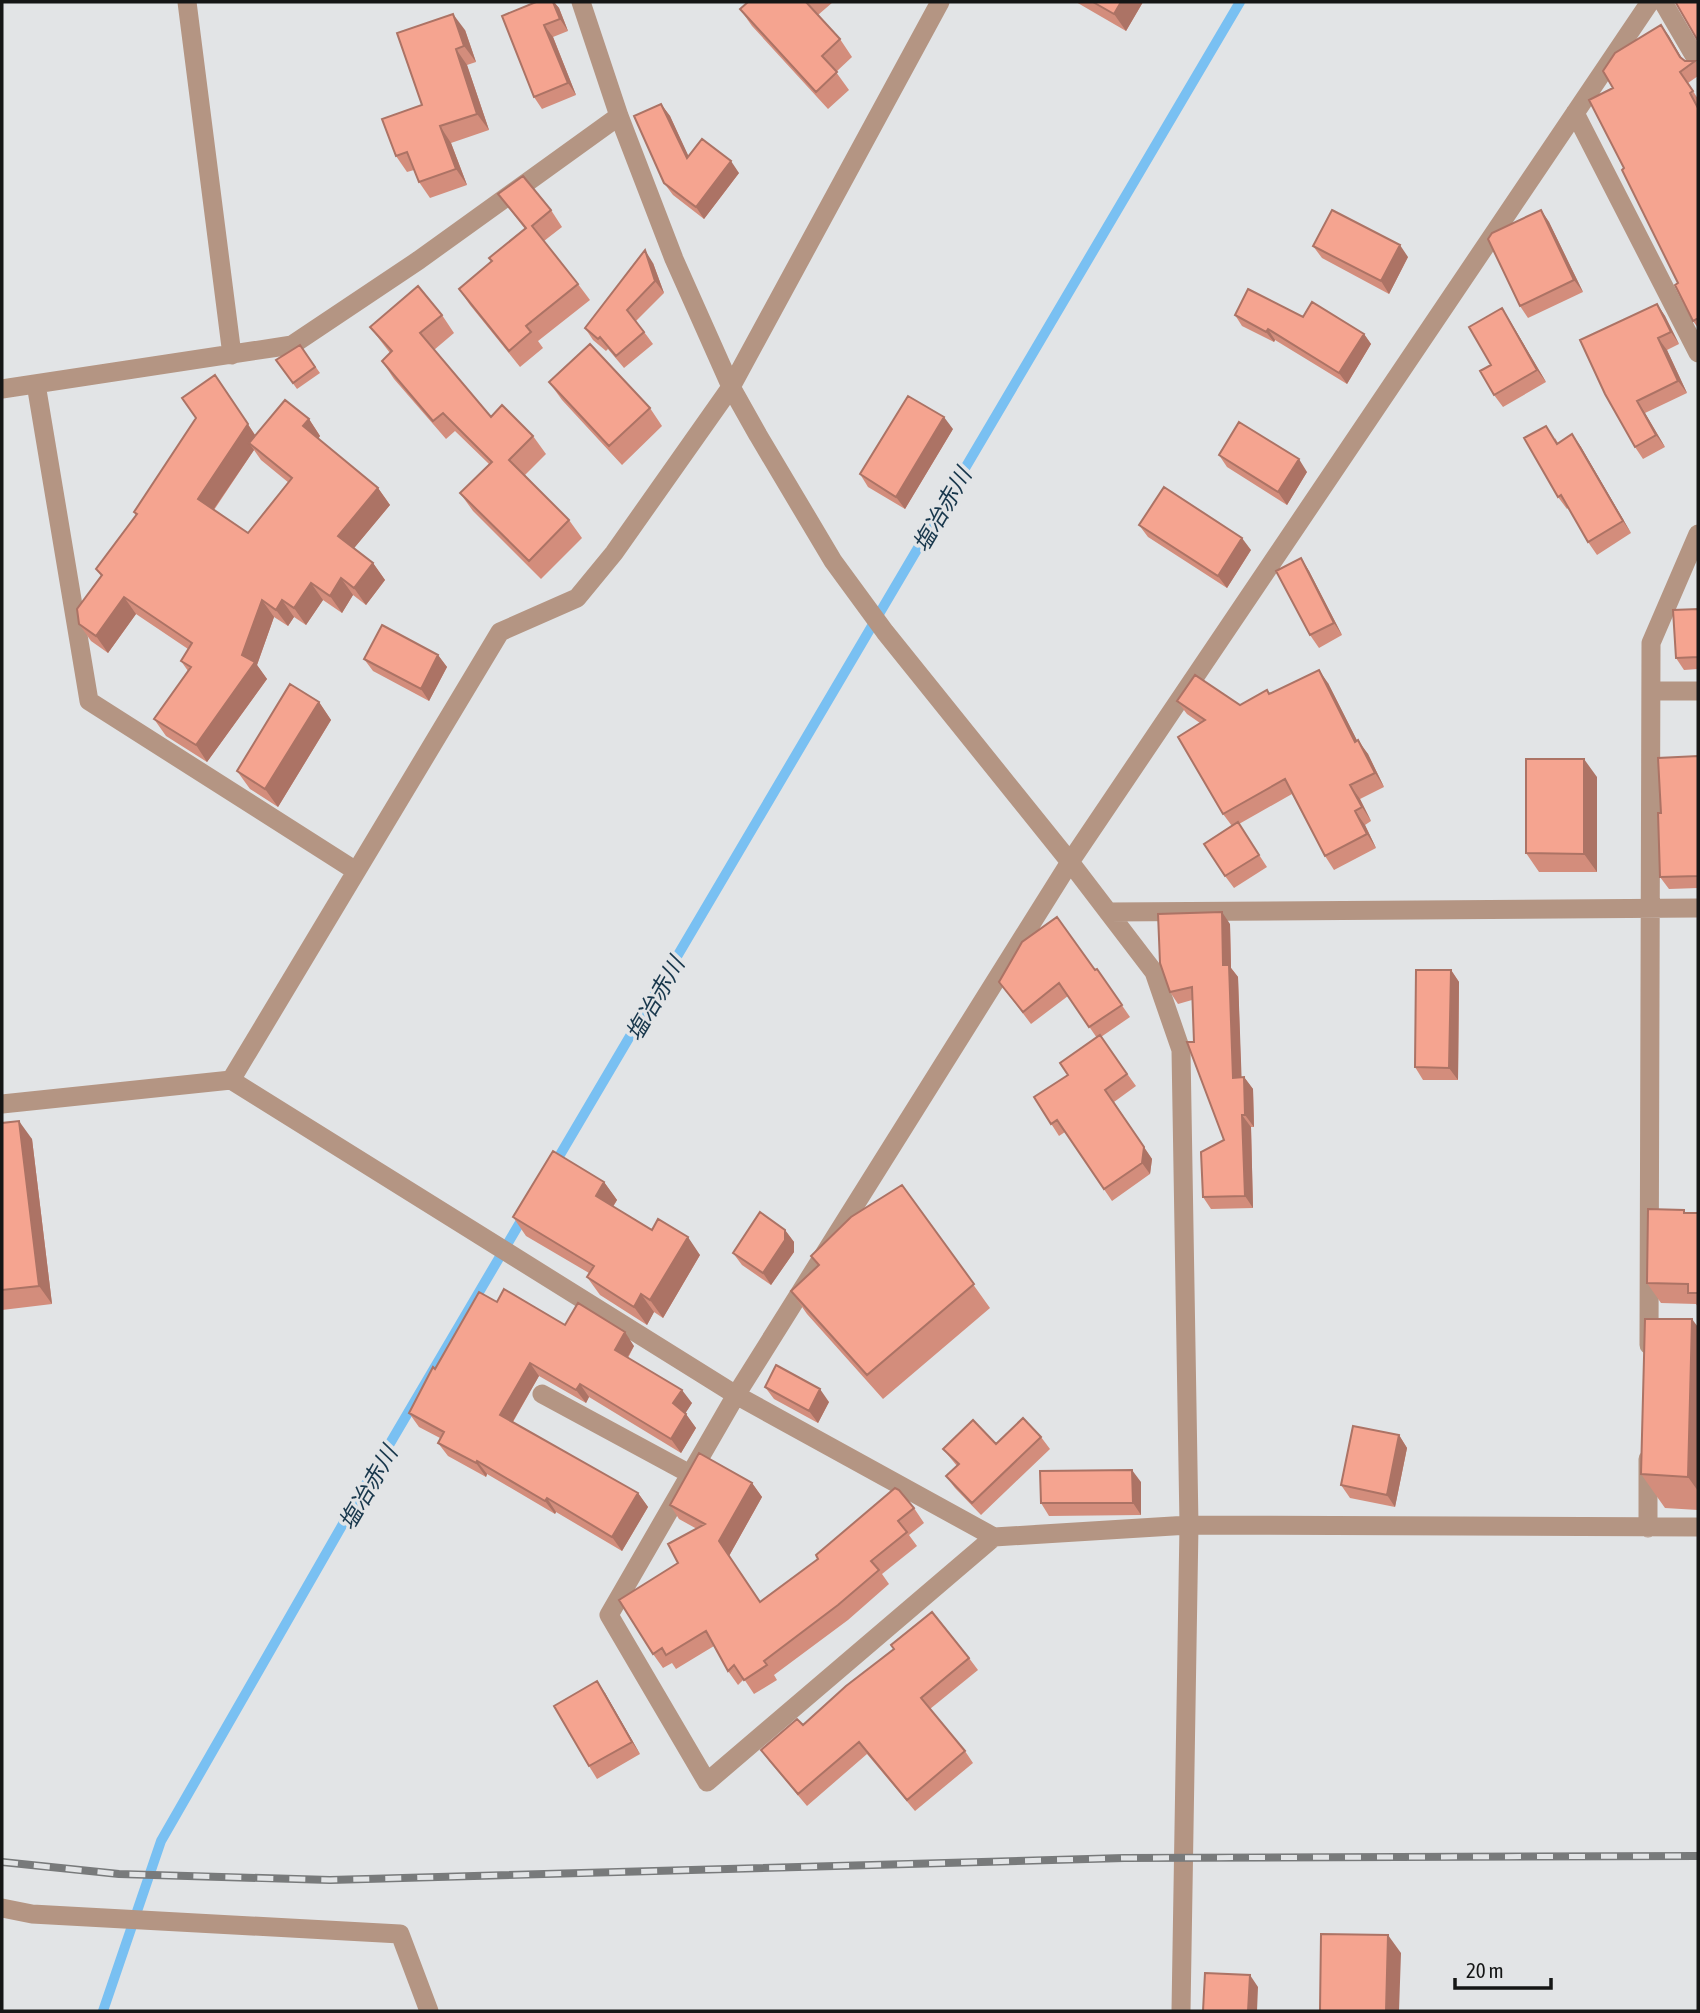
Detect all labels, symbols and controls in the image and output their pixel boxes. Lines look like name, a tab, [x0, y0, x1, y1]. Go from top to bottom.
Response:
water label: 塩冶赤川	[908, 461, 978, 556]
water label: 塩冶赤川	[621, 950, 691, 1045]
water label: 塩冶赤川	[334, 1439, 404, 1534]
scale bar	[1455, 1946, 1551, 1990]
text: 20 m	[1466, 1958, 1504, 1982]

